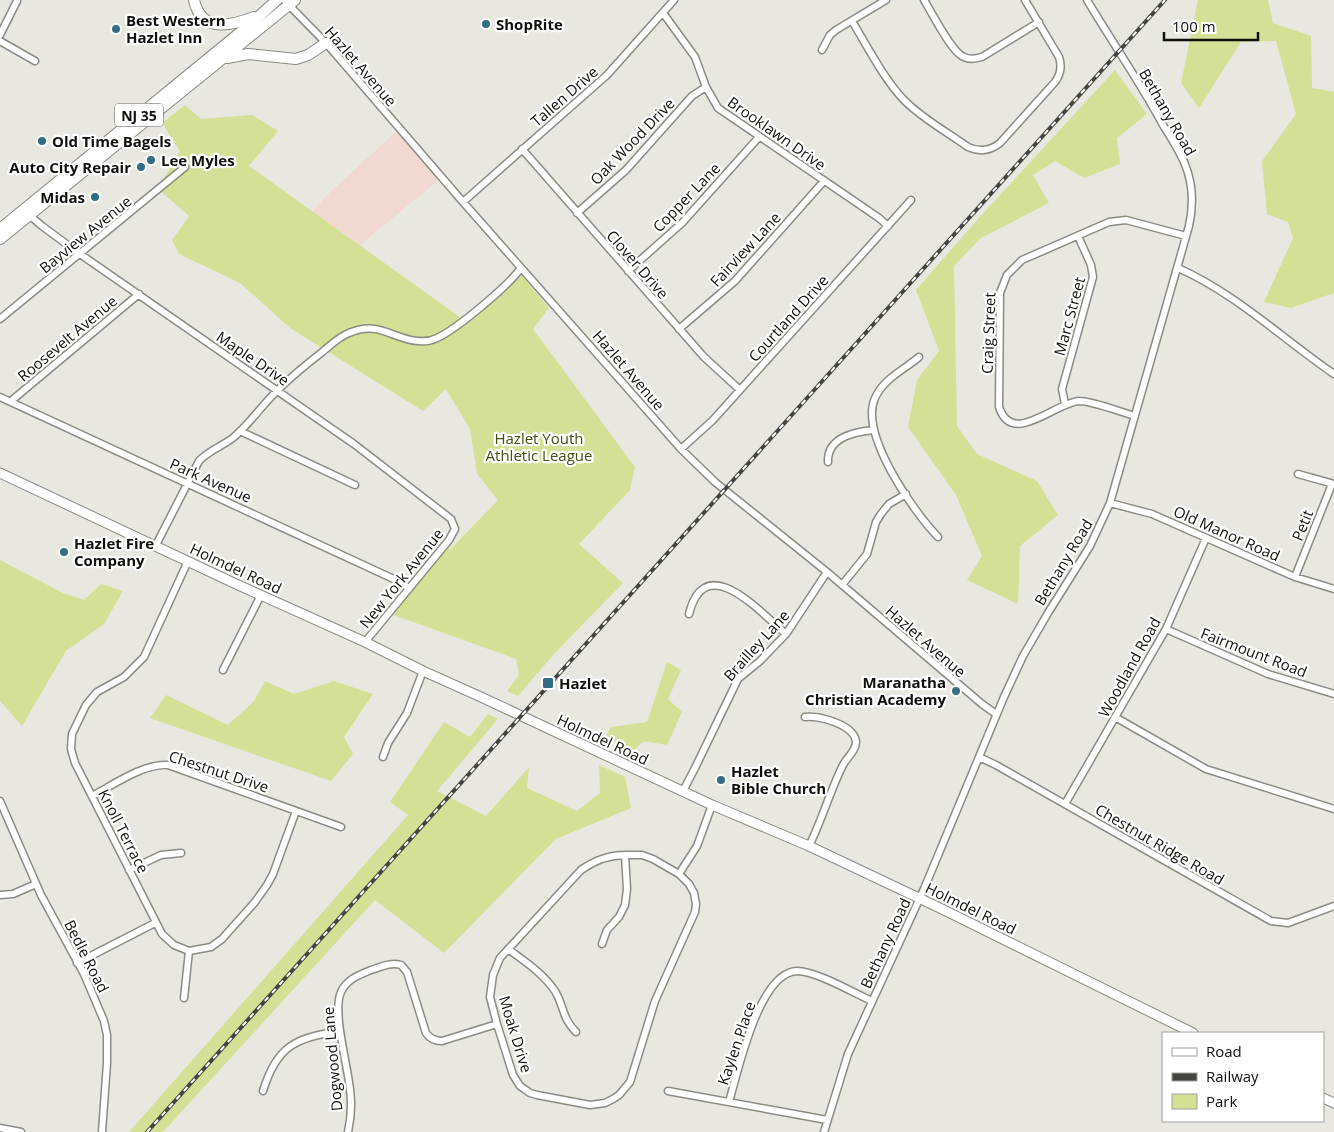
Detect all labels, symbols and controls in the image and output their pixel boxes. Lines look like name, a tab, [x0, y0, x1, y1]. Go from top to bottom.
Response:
place label: Best Western Hazlet Inn	[126, 10, 226, 47]
scale bar	[1164, 10, 1258, 42]
place label: ShopRite	[496, 14, 563, 34]
text: 100 m	[1172, 16, 1216, 36]
marker: ShopRite	[480, 18, 492, 30]
street label: Hazlet Avenue	[321, 22, 401, 110]
marker: Best Western Hazlet Inn	[110, 23, 122, 35]
street label: Tallen Drive	[526, 61, 602, 131]
street label: Bethany Road	[1135, 65, 1201, 159]
street label: Brooklawn Drive	[724, 92, 830, 174]
street label: Oak Wood Drive	[585, 93, 679, 189]
road number: NJ 35	[115, 104, 163, 126]
place label: Old Time Bagels	[52, 131, 171, 151]
marker: Old Time Bagels	[36, 135, 48, 147]
place label: Lee Myles	[161, 150, 235, 170]
marker: Lee Myles	[145, 154, 157, 166]
place label: Auto City Repair	[9, 157, 131, 177]
street label: Copper Lane	[648, 158, 724, 236]
marker: Auto City Repair	[135, 161, 147, 173]
place label: Midas	[40, 187, 85, 207]
street label: Bayview Avenue	[35, 191, 135, 277]
marker: Midas	[89, 191, 101, 203]
street label: Fairview Lane	[705, 207, 785, 291]
street label: Clover Drive	[603, 225, 673, 303]
street label: Courtland Drive	[744, 270, 832, 366]
street label: Marc Street	[1049, 274, 1089, 358]
street label: Roosevelt Avenue	[13, 290, 121, 386]
street label: Craig Street	[977, 292, 999, 374]
street label: Maple Drive	[213, 326, 293, 390]
street label: Hazlet Avenue	[589, 326, 669, 414]
park label: Hazlet Youth Athletic League	[486, 428, 592, 465]
street label: Park Avenue	[167, 453, 255, 507]
street label: Old Manor Road	[1171, 501, 1283, 565]
street label: Petit	[1287, 506, 1317, 544]
street label: Bethany Road	[1029, 515, 1097, 609]
street label: New York Avenue	[355, 524, 447, 632]
place label: Hazlet Fire Company	[74, 533, 154, 570]
street label: Holmdel Road	[187, 538, 285, 598]
marker: Hazlet Fire Company	[58, 546, 70, 558]
street label: Hazlet Avenue	[882, 601, 970, 681]
street label: Brailley Lane	[719, 605, 793, 685]
street label: Woodland Road	[1093, 613, 1165, 721]
street label: Fairmount Road	[1198, 623, 1310, 681]
place label: Maranatha Christian Academy	[805, 672, 946, 709]
place label: Hazlet	[559, 673, 607, 693]
marker: Hazlet	[541, 676, 555, 690]
marker: Maranatha Christian Academy	[950, 685, 962, 697]
street label: Holmdel Road	[554, 709, 652, 769]
street label: Chestnut Drive	[166, 745, 272, 797]
place label: Hazlet Bible Church	[731, 761, 826, 798]
marker: Hazlet Bible Church	[715, 774, 727, 786]
street label: Knoll Terrace	[94, 786, 154, 876]
street label: Chestnut Ridge Road	[1092, 799, 1228, 889]
street label: Holmdel Road	[922, 877, 1020, 939]
street label: Bethany Road	[855, 895, 915, 991]
street label: Bedle Road	[60, 916, 114, 996]
street label: Moak Drive	[495, 993, 537, 1075]
street label: Kaylen Place	[712, 999, 760, 1087]
street label: Dogwood Lane	[317, 1006, 347, 1112]
legend	[1162, 1032, 1324, 1122]
text: Road	[1206, 1041, 1242, 1061]
text: Railway	[1206, 1066, 1259, 1086]
text: Park	[1206, 1091, 1237, 1111]

